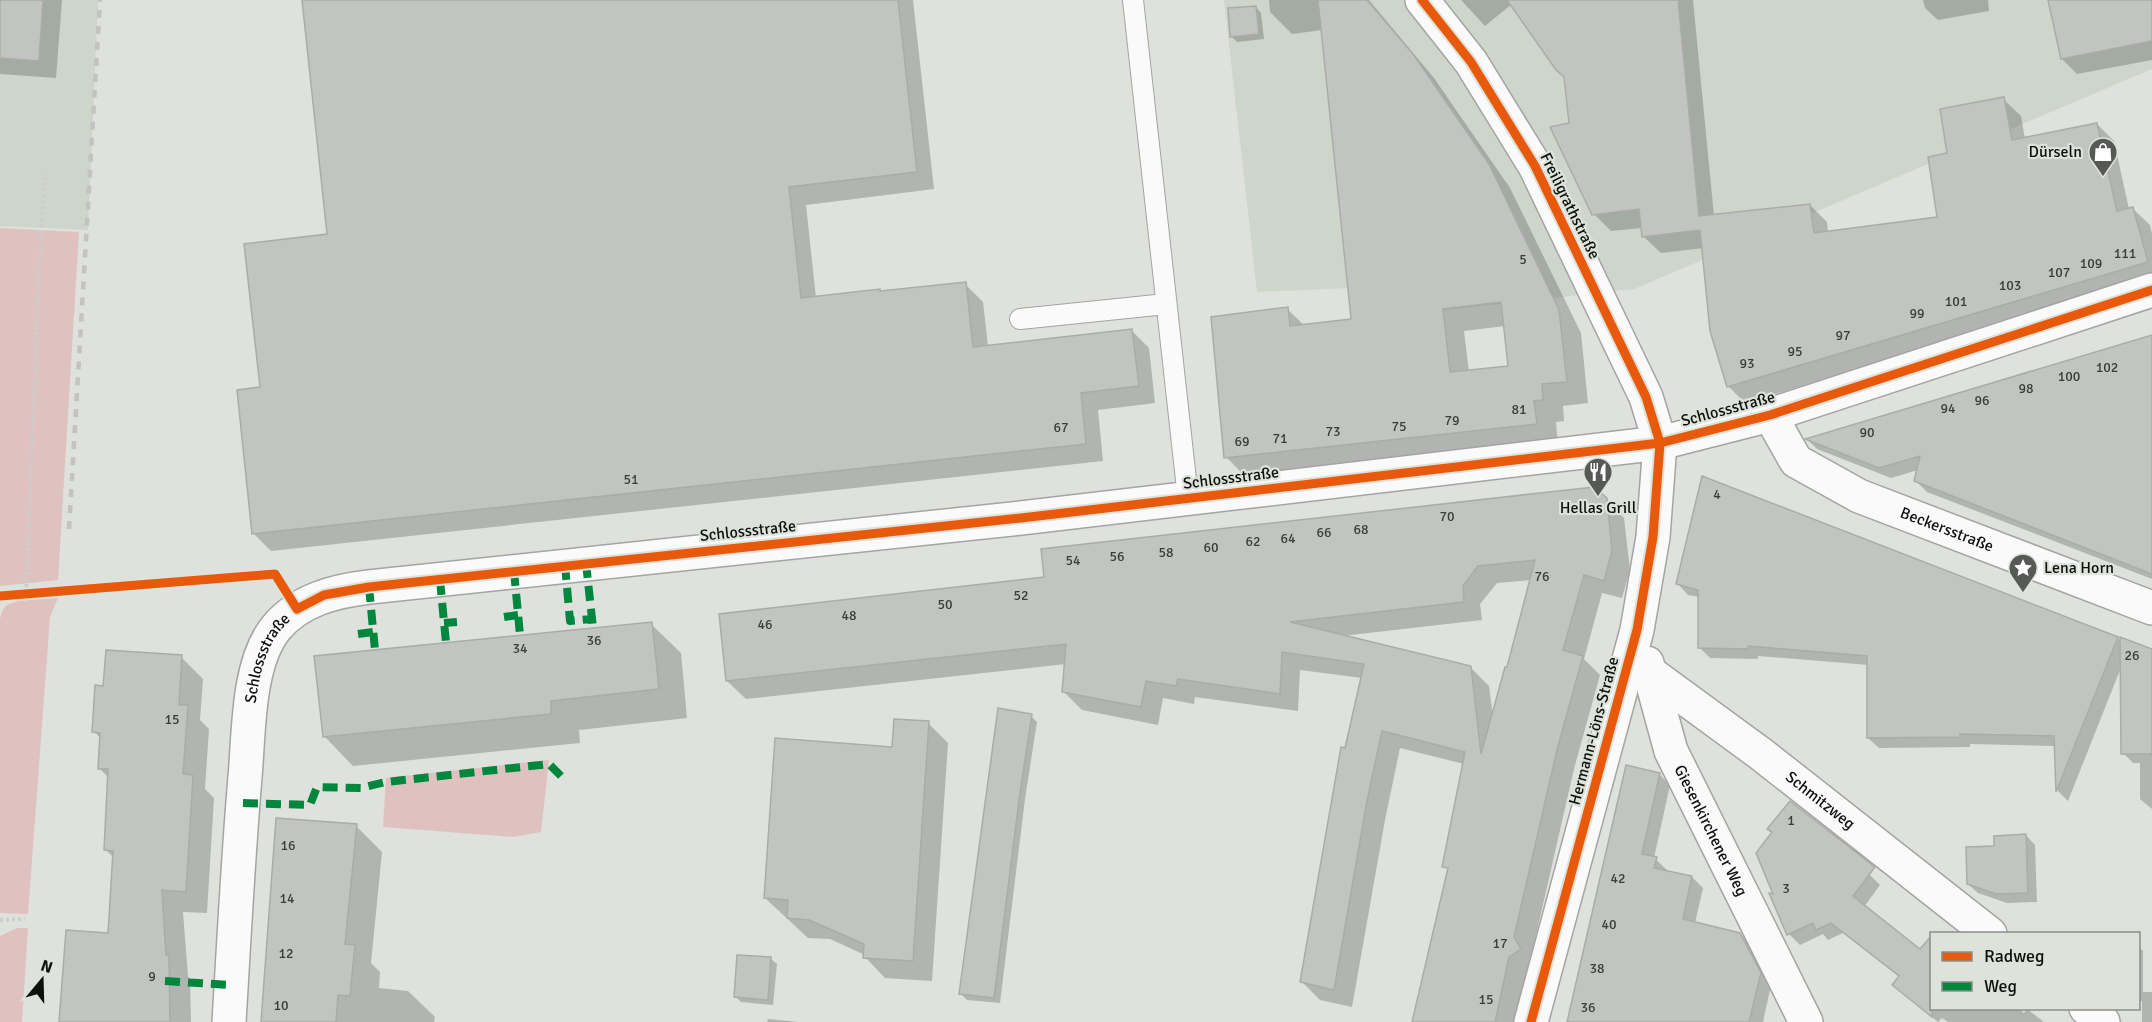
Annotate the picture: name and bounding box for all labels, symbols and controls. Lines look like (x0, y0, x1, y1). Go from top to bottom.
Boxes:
shop icon: Dürseln (2087, 136, 2119, 178)
place label: Dürseln (2029, 142, 2082, 162)
street label: Freiligrathstraße (1536, 150, 1604, 262)
house number: 111 (2114, 245, 2136, 262)
house number: 5 (1519, 251, 1527, 268)
house number: 109 (2080, 255, 2102, 272)
house number: 107 (2048, 264, 2070, 281)
house number: 103 (1999, 277, 2021, 294)
house number: 101 (1945, 293, 1967, 310)
house number: 99 (1909, 305, 1925, 322)
house number: 97 (1835, 327, 1851, 344)
house number: 95 (1787, 343, 1803, 360)
house number: 93 (1739, 355, 1755, 372)
house number: 102 (2096, 359, 2118, 376)
house number: 100 (2058, 368, 2080, 385)
house number: 98 (2018, 380, 2034, 397)
street label: Schlossstraße (1679, 387, 1777, 431)
house number: 96 (1974, 392, 1990, 409)
house number: 94 (1940, 400, 1956, 417)
house number: 81 (1511, 401, 1527, 418)
house number: 79 (1444, 412, 1460, 429)
house number: 75 (1391, 418, 1407, 435)
house number: 67 (1053, 419, 1069, 436)
house number: 73 (1325, 423, 1341, 440)
house number: 90 (1859, 424, 1875, 441)
house number: 71 (1272, 430, 1288, 447)
house number: 69 (1234, 433, 1250, 450)
restaurant icon: Hellas Grill (1582, 456, 1614, 498)
street label: Schlossstraße (1182, 462, 1280, 494)
house number: 51 (623, 471, 639, 488)
house number: 4 (1713, 486, 1721, 503)
place label: Hellas Grill (1560, 498, 1637, 518)
street label: Beckersstraße (1897, 503, 1996, 557)
house number: 70 (1439, 508, 1455, 525)
street label: Schlossstraße (699, 516, 797, 546)
house number: 68 (1353, 521, 1369, 538)
house number: 66 (1316, 524, 1332, 541)
house number: 64 (1280, 530, 1296, 547)
house number: 62 (1245, 533, 1261, 550)
house number: 60 (1203, 539, 1219, 556)
house number: 58 (1158, 544, 1174, 561)
house number: 56 (1109, 548, 1125, 565)
house number: 54 (1065, 552, 1081, 569)
place icon: Lena Horn (2007, 552, 2039, 594)
place label: Lena Horn (2044, 558, 2114, 578)
house number: 76 (1534, 568, 1550, 585)
house number: 52 (1013, 587, 1029, 604)
house number: 50 (937, 596, 953, 613)
house number: 48 (841, 607, 857, 624)
street label: Schlossstraße (241, 609, 294, 704)
house number: 46 (757, 616, 773, 633)
house number: 36 (586, 632, 602, 649)
house number: 34 (512, 640, 528, 657)
house number: 26 (2124, 647, 2140, 664)
street label: Hermann-Löns-Straße (1565, 655, 1623, 807)
house number: 15 (164, 711, 180, 728)
street label: Giesenkirchener Weg (1669, 761, 1752, 899)
street label: Schmitzweg (1781, 767, 1859, 834)
house number: 1 (1787, 812, 1795, 829)
house number: 16 (280, 837, 296, 854)
house number: 42 (1610, 870, 1626, 887)
house number: 3 (1782, 880, 1790, 897)
house number: 14 (279, 890, 295, 907)
house number: 40 (1601, 916, 1617, 933)
legend (1930, 932, 2140, 1010)
house number: 17 (1492, 935, 1508, 952)
house number: 12 (278, 945, 294, 962)
text: Radweg (1984, 945, 2045, 967)
north arrow (12, 950, 72, 1010)
text: N (38, 955, 55, 978)
house number: 38 (1589, 960, 1605, 977)
house number: 9 (148, 968, 156, 985)
text: Weg (1984, 975, 2017, 997)
house number: 15 (1478, 991, 1494, 1008)
house number: 10 (273, 997, 289, 1014)
house number: 36 (1580, 999, 1596, 1016)

